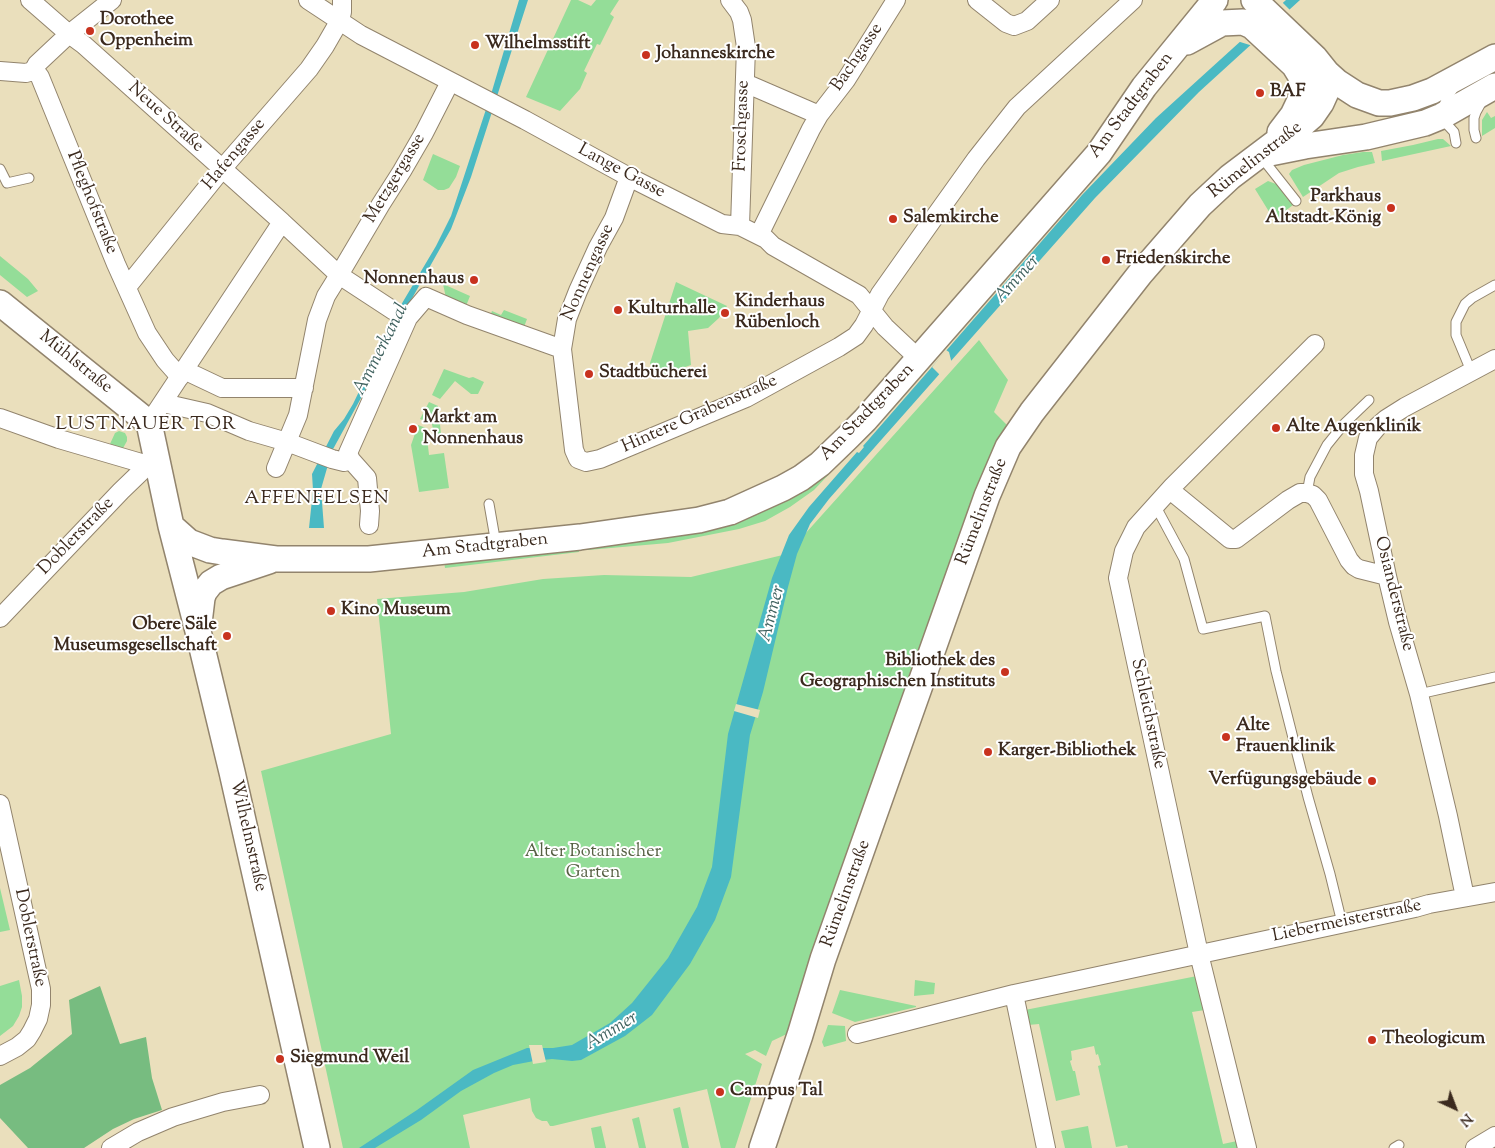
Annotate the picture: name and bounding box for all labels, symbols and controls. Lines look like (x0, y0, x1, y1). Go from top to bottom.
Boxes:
place label: Dorothee Oppenheim (100, 10, 193, 52)
street label: Bachgasse (827, 20, 889, 96)
marker: Dorothee Oppenheim (84, 25, 96, 37)
place label: Wilhelmsstift (485, 34, 590, 56)
marker: Wilhelmsstift (469, 39, 481, 51)
place label: Johanneskirche (656, 44, 775, 66)
marker: Johanneskirche (640, 49, 652, 61)
street label: Am Stadtgraben (1085, 49, 1179, 163)
street label: Neue Straße (123, 78, 207, 158)
street label: Froschgasse (731, 80, 755, 172)
place label: BAF (1270, 82, 1305, 104)
marker: BAF (1254, 87, 1266, 99)
street label: Hafengasse (199, 115, 271, 195)
street label: Rümelinstraße (1205, 118, 1307, 204)
street label: Metzgergasse (361, 130, 431, 228)
street label: Lange Gasse (574, 140, 668, 204)
street label: Pfleghofstraße (60, 148, 122, 258)
place label: Parkhaus Altstadt-König (1265, 187, 1381, 230)
marker: Parkhaus Altstadt-König (1385, 202, 1397, 214)
place label: Salemkirche (903, 208, 999, 230)
marker: Salemkirche (887, 213, 899, 225)
street label: Nonnengasse (558, 221, 620, 325)
place label: Friedenskirche (1116, 249, 1230, 271)
water label: Ammer (990, 251, 1046, 309)
marker: Friedenskirche (1100, 254, 1112, 266)
place label: Nonnenhaus (364, 269, 464, 291)
marker: Nonnenhaus (468, 274, 480, 286)
place label: Kinderhaus Rübenloch (735, 292, 825, 334)
place label: Kulturhalle (628, 299, 716, 321)
water label: Ammerkanal (349, 300, 415, 400)
marker: Kulturhalle (612, 304, 624, 316)
marker: Kinderhaus Rübenloch (719, 307, 731, 319)
street label: Mühlstraße (34, 327, 116, 399)
street label: Am Stadtgraben (816, 360, 920, 466)
place label: Stadtbücherei (599, 363, 707, 385)
marker: Stadtbücherei (583, 368, 595, 380)
street label: Hintere Grabenstraße (619, 371, 781, 459)
place label: Markt am Nonnenhaus (423, 408, 523, 450)
district label: LUSTNAUER TOR (54, 415, 238, 437)
place label: Alte Augenklinik (1286, 417, 1421, 439)
marker: Alte Augenklinik (1270, 422, 1282, 434)
marker: Markt am Nonnenhaus (407, 423, 419, 435)
street label: Rümelinstraße (953, 456, 1013, 568)
district label: AFFENFELSEN (243, 489, 391, 511)
street label: Doblerstraße (35, 494, 119, 580)
street label: Am Stadtgraben (421, 530, 549, 564)
street label: Osianderstraße (1368, 534, 1418, 654)
water label: Ammer (755, 583, 791, 645)
place label: Kino Museum (341, 600, 451, 622)
marker: Kino Museum (325, 605, 337, 617)
place label: Obere Säle Museumsgesellschaft (54, 615, 217, 658)
marker: Obere Säle Museumsgesellschaft (221, 630, 233, 642)
place label: Bibliothek des Geographischen Instituts (800, 651, 995, 694)
street label: Schleichstraße (1125, 657, 1169, 771)
marker: Bibliothek des Geographischen Instituts (999, 666, 1011, 678)
place label: Alte Frauenklinik (1236, 716, 1335, 759)
marker: Alte Frauenklinik (1220, 731, 1232, 743)
place label: Karger-Bibliothek (998, 741, 1136, 763)
marker: Karger-Bibliothek (982, 746, 994, 758)
place label: Verfügungsgebäude (1209, 770, 1362, 792)
marker: Verfügungsgebäude (1366, 775, 1378, 787)
street label: Wilhelmstraße (224, 778, 270, 894)
street label: Rümelinstraße (818, 837, 876, 951)
park label: Alter Botanischer Garten (525, 842, 661, 884)
street label: Doblerstraße (8, 887, 50, 989)
street label: Liebermeisterstraße (1271, 896, 1423, 948)
water label: Ammer (582, 1007, 642, 1057)
place label: Theologicum (1382, 1029, 1485, 1051)
marker: Theologicum (1366, 1034, 1378, 1046)
place label: Siegmund Weil (290, 1048, 409, 1070)
marker: Siegmund Weil (274, 1053, 286, 1065)
place label: Campus Tal (730, 1081, 823, 1103)
north arrow (1430, 1083, 1480, 1133)
marker: Campus Tal (714, 1086, 726, 1098)
text: N (1454, 1108, 1476, 1130)

